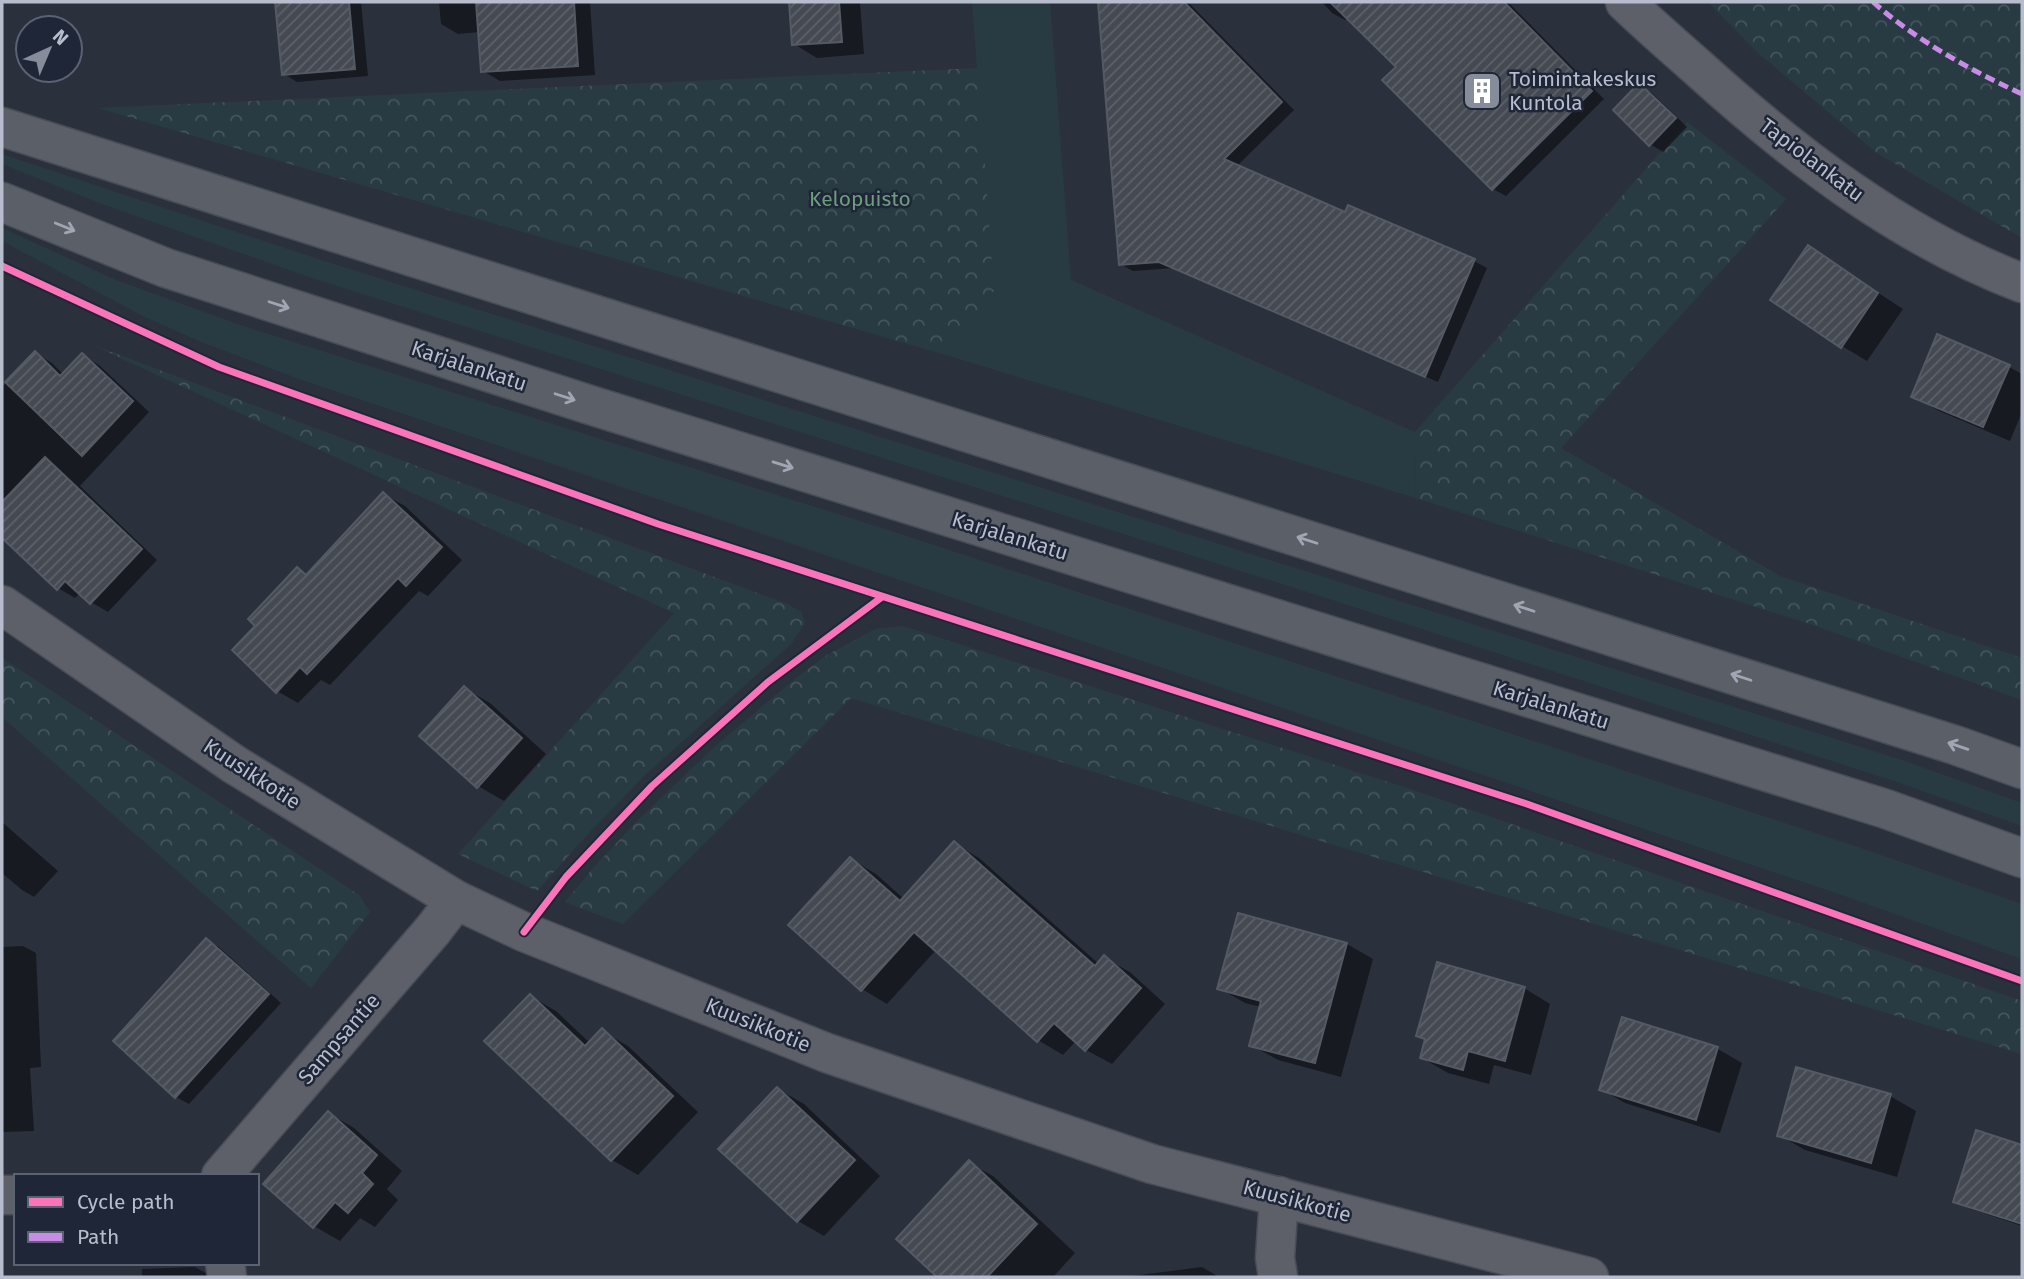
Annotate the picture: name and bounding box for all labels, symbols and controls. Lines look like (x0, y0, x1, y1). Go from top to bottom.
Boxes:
north arrow (14, 14, 84, 84)
text: N (48, 24, 73, 50)
place label: Toimintakeskus Kuntola (1509, 66, 1657, 116)
building icon: Toimintakeskus Kuntola (1461, 70, 1503, 112)
street label: Tapiolankatu (1755, 113, 1869, 207)
park label: Kelopuisto (809, 186, 911, 212)
one-way arrow (54, 222, 75, 235)
one-way arrow (268, 299, 290, 312)
street label: Karjalankatu (408, 335, 530, 397)
one-way arrow (554, 391, 576, 404)
one-way arrow (771, 459, 793, 472)
street label: Karjalankatu (949, 506, 1071, 566)
one-way arrow (1297, 533, 1319, 545)
one-way arrow (1513, 601, 1535, 614)
one-way arrow (1730, 670, 1752, 683)
street label: Karjalankatu (1490, 675, 1612, 735)
street label: Kuusikkotie (198, 733, 306, 815)
one-way arrow (1947, 739, 1969, 752)
street label: Sampsantie (293, 988, 385, 1090)
street label: Kuusikkotie (702, 992, 814, 1058)
legend (14, 1174, 259, 1265)
street label: Kuusikkotie (1240, 1174, 1354, 1228)
text: Cycle path (77, 1189, 175, 1215)
text: Path (77, 1224, 119, 1250)

